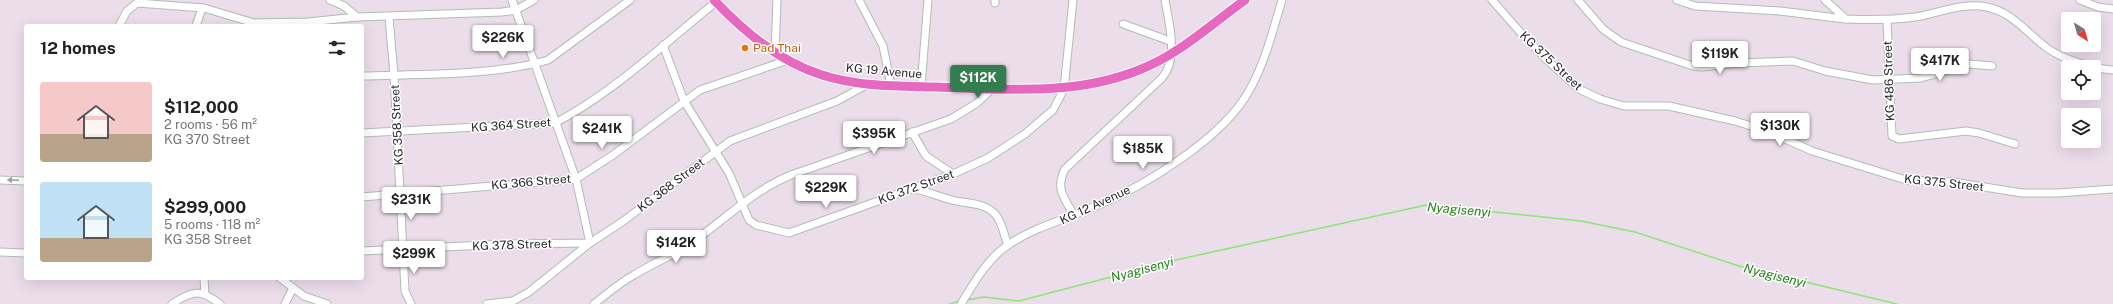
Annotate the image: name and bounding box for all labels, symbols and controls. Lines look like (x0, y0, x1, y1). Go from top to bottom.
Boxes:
north arrow (2061, 12, 2101, 52)
map controls (2061, 12, 2101, 148)
pin: $226K (475, 25, 531, 59)
street label: KG 375 Street (1517, 29, 1585, 94)
text: $226K (481, 30, 525, 45)
icon: filters (326, 37, 348, 59)
text: 12 homes (40, 38, 116, 58)
street label: KG 486 Street (1881, 40, 1897, 122)
place label: Pad Thai (753, 41, 801, 55)
pin: $119K (1692, 41, 1748, 75)
marker: Pad Thai (740, 43, 750, 53)
text: $119K (1701, 46, 1739, 61)
pin: $417K (1912, 48, 1968, 82)
text: $417K (1920, 53, 1960, 68)
button: locate (2061, 60, 2101, 100)
street label: KG 19 Avenue (845, 61, 923, 81)
pin: $112K (950, 65, 1006, 99)
text: $112K (959, 70, 997, 85)
street label: KG 358 Street (388, 84, 406, 166)
text: $112,000 (164, 97, 238, 117)
icon: home (72, 98, 120, 146)
button: layers (2061, 108, 2101, 148)
pin: $130K (1752, 113, 1808, 147)
street label: KG 364 Street (470, 115, 552, 135)
pin: $241K (574, 116, 630, 150)
text: 2 rooms · 56 m² (164, 117, 257, 132)
text: $130K (1760, 118, 1800, 133)
text: $241K (582, 121, 622, 136)
pin: $395K (846, 121, 902, 155)
text: $395K (852, 126, 896, 141)
text: KG 370 Street (164, 132, 250, 147)
pin: $185K (1115, 136, 1171, 170)
text: $185K (1122, 141, 1164, 156)
street label: KG 368 Street (635, 155, 708, 215)
street label: KG 372 Street (876, 167, 956, 207)
street label: KG 366 Street (490, 172, 572, 192)
street label: KG 375 Street (1903, 172, 1985, 194)
pin: $229K (798, 175, 854, 209)
one-way arrow (7, 177, 19, 184)
text: $229K (804, 180, 848, 195)
street label: KG 12 Avenue (1058, 183, 1133, 227)
pin: $231K (383, 187, 439, 221)
text: $231K (391, 192, 431, 207)
text: $299,000 (164, 197, 246, 217)
icon: home (72, 198, 120, 246)
water label: Nyagisenyi (1426, 199, 1492, 220)
text: 5 rooms · 118 m² (164, 217, 260, 232)
pin: $142K (648, 230, 704, 264)
text: KG 358 Street (164, 232, 252, 247)
text: $142K (656, 235, 696, 250)
street label: KG 378 Street (472, 237, 553, 253)
pin: $299K (386, 241, 442, 275)
text: $299K (392, 246, 436, 261)
water label: Nyagisenyi (1109, 254, 1176, 285)
water label: Nyagisenyi (1742, 260, 1809, 291)

